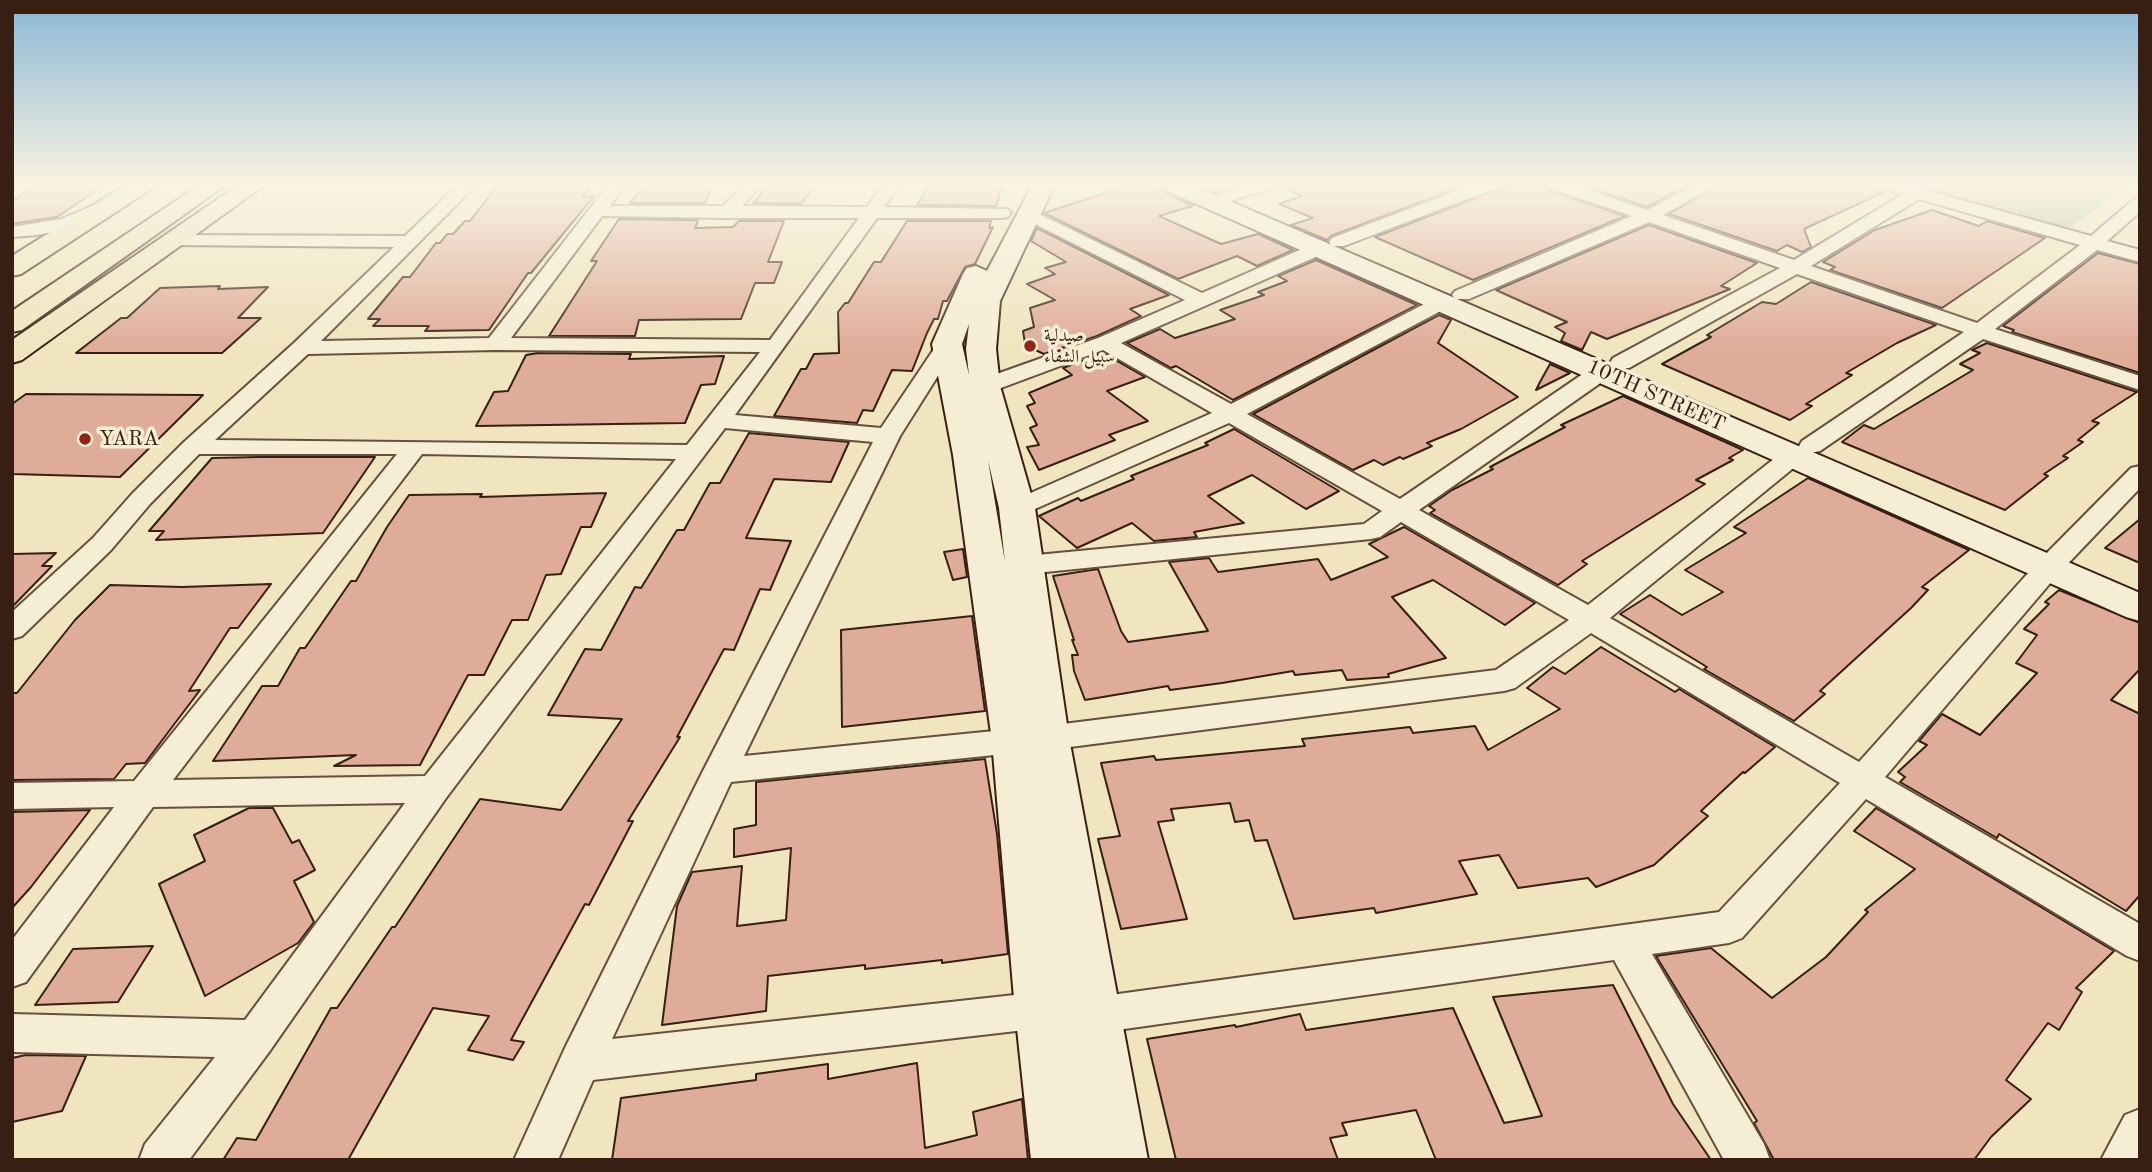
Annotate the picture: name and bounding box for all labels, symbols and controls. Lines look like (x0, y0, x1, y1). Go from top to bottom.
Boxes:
place label: صيدلية سبيل الشفاء (1044, 325, 1115, 368)
marker: صيدلية سبيل الشفاء (1022, 338, 1038, 354)
street label: 10TH STREET (1583, 354, 1729, 438)
place label: YARA (99, 426, 159, 452)
marker: YARA (77, 431, 93, 447)

